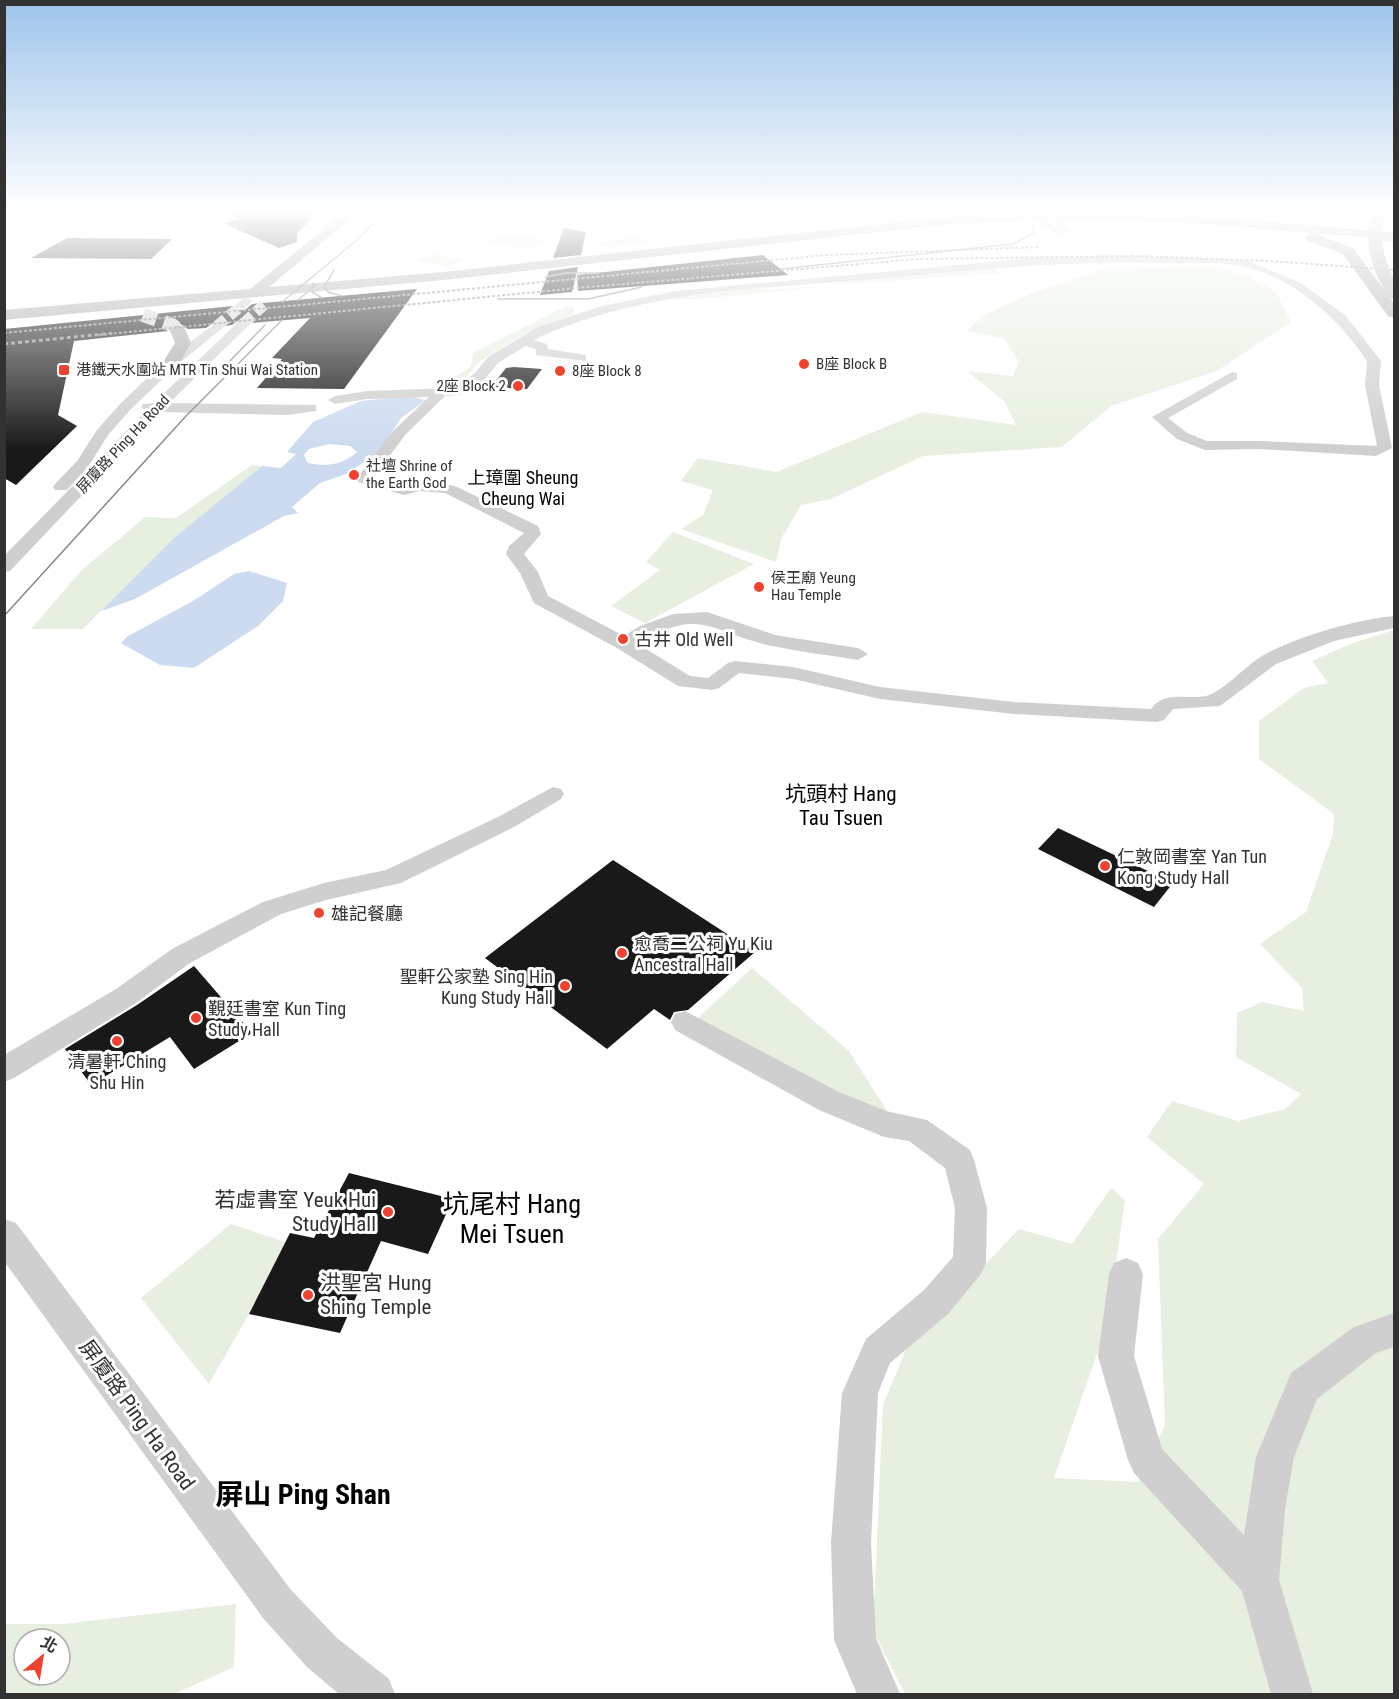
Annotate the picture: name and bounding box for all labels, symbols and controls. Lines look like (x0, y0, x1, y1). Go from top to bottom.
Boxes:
place label: B座 Block B (816, 355, 887, 373)
marker: B座 Block B (797, 357, 811, 371)
place label: 港鐵天水圍站 MTR Tin Shui Wai Station (76, 361, 318, 379)
place label: 8座 Block 8 (572, 362, 642, 380)
marker: 港鐵天水圍站 MTR Tin Shui Wai Station (57, 363, 71, 377)
marker: 8座 Block 8 (553, 364, 567, 378)
place label: 2座 Block 2 (436, 377, 506, 395)
marker: 2座 Block 2 (511, 379, 525, 393)
street label: 屏廈路 Ping Ha Road (73, 391, 173, 497)
place label: 社壇 Shrine of the Earth God (366, 457, 453, 492)
district label: 上璋圍 Sheung Cheung Wai (468, 467, 578, 509)
marker: 社壇 Shrine of the Earth God (347, 468, 361, 482)
place label: 侯王廟 Yeung Hau Temple (771, 569, 856, 604)
marker: 侯王廟 Yeung Hau Temple (752, 580, 766, 594)
place label: 古井 Old Well (635, 629, 733, 650)
marker: 古井 Old Well (616, 632, 630, 646)
district label: 坑頭村 Hang Tau Tsuen (785, 782, 897, 830)
place label: 仁敦岡書室 Yan Tun Kong Study Hall (1117, 846, 1267, 888)
marker: 仁敦岡書室 Yan Tun Kong Study Hall (1098, 859, 1112, 873)
place label: 雄記餐廳 (331, 903, 403, 924)
marker: 雄記餐廳 (312, 906, 326, 920)
place label: 愈喬二公祠 Yu Kiu Ancestral Hall (634, 933, 773, 975)
marker: 愈喬二公祠 Yu Kiu Ancestral Hall (615, 946, 629, 960)
place label: 聖軒公家塾 Sing Hin Kung Study Hall (400, 966, 553, 1008)
marker: 聖軒公家塾 Sing Hin Kung Study Hall (558, 979, 572, 993)
place label: 覲廷書室 Kun Ting Study Hall (208, 998, 346, 1040)
marker: 覲廷書室 Kun Ting Study Hall (189, 1011, 203, 1025)
marker: 清暑軒 Ching Shu Hin (110, 1034, 124, 1048)
place label: 清暑軒 Ching Shu Hin (68, 1051, 166, 1093)
place label: 若虛書室 Yeuk Hui Study Hall (215, 1188, 376, 1236)
district label: 坑尾村 Hang Mei Tsuen (443, 1189, 581, 1249)
marker: 若虛書室 Yeuk Hui Study Hall (381, 1205, 395, 1219)
place label: 洪聖宮 Hung Shing Temple (320, 1271, 432, 1319)
marker: 洪聖宮 Hung Shing Temple (301, 1288, 315, 1302)
street label: 屏廈路 Ping Ha Road (74, 1335, 200, 1495)
district label: 屏山 Ping Shan (215, 1478, 391, 1511)
north arrow (12, 1627, 72, 1687)
text: 北 (38, 1632, 61, 1657)

